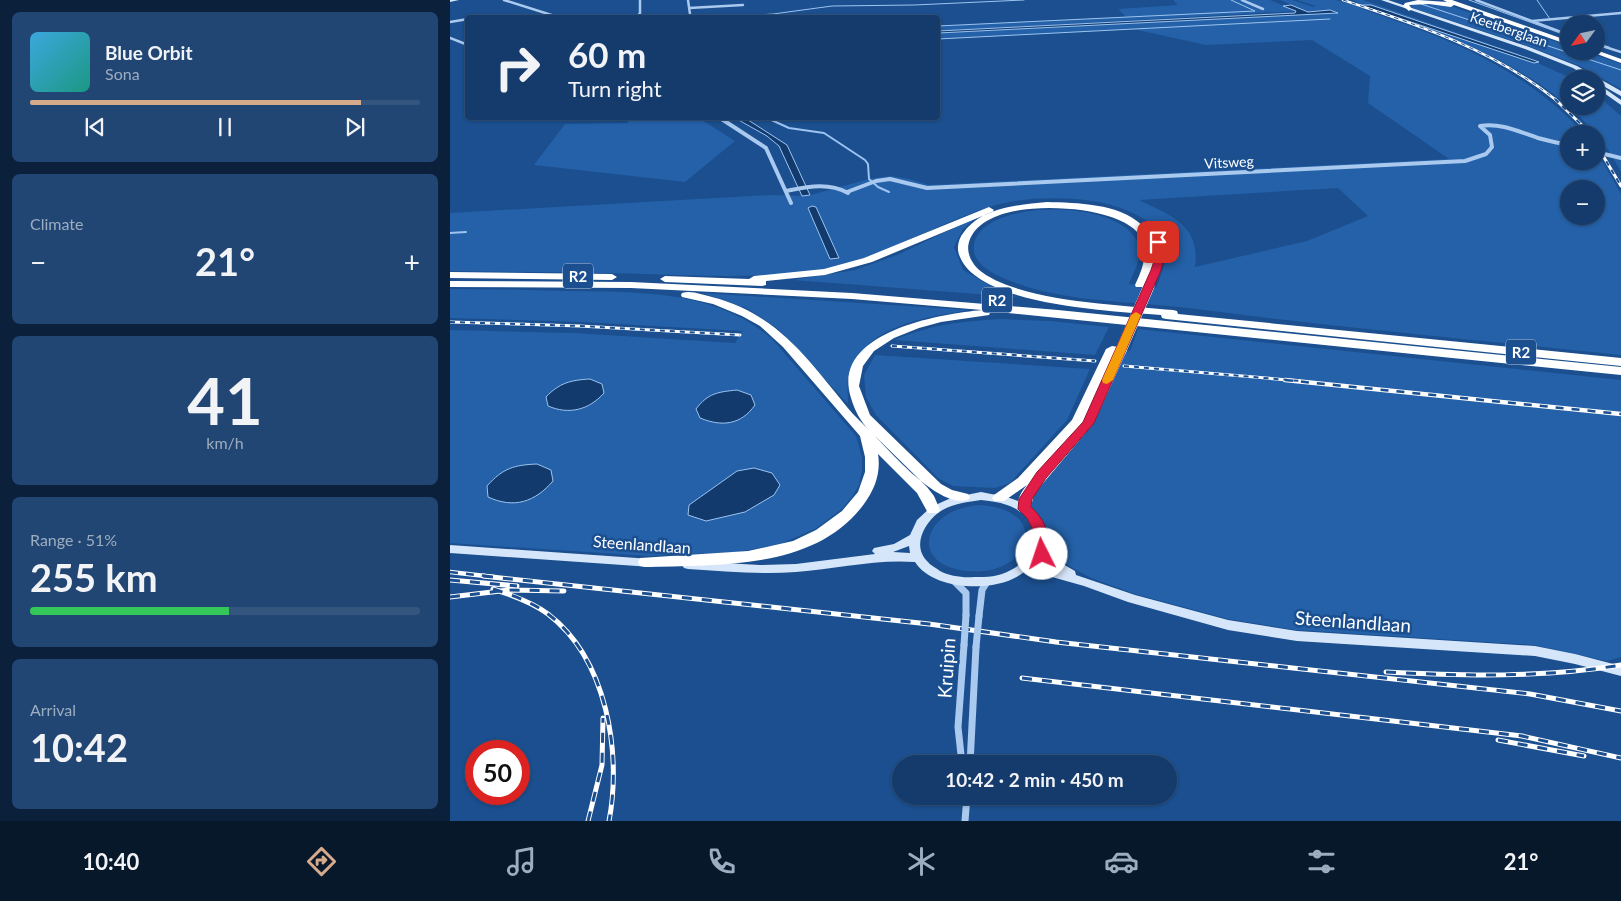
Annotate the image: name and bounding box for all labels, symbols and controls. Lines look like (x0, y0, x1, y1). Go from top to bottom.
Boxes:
street label: Keetberglaan (1468, 8, 1550, 50)
north arrow (1560, 15, 1605, 60)
map controls (1560, 15, 1605, 225)
text: 60 m (568, 33, 646, 75)
icon: right (485, 35, 550, 100)
text: Blue Orbit (105, 41, 193, 64)
text: Sona (105, 64, 140, 83)
button: layers (1560, 70, 1605, 115)
text: Turn right (568, 75, 662, 102)
icon: previous (81, 113, 109, 141)
icon: pause (211, 113, 239, 141)
icon: next (341, 113, 369, 141)
button: + (1560, 125, 1605, 170)
street label: Vitsweg (1204, 152, 1254, 172)
button: − (1560, 180, 1605, 225)
text: Climate (30, 214, 83, 233)
pin (1137, 221, 1179, 263)
icon: arrive (1144, 228, 1172, 256)
text: 21° (195, 238, 255, 284)
text: − (30, 245, 46, 279)
text: + (404, 245, 420, 279)
road number: R2 (563, 264, 593, 288)
road number: R2 (982, 288, 1012, 312)
road number: R2 (1506, 340, 1536, 364)
text: 41 (187, 361, 263, 439)
text: km/h (206, 433, 244, 452)
position arrow (1015, 527, 1067, 579)
text: Range · 51% (30, 530, 117, 549)
street label: Steenlandlaan (592, 531, 692, 557)
text: 255 km (30, 554, 158, 600)
street label: Steenlandlaan (1294, 605, 1412, 637)
street label: Kruipin (932, 637, 960, 699)
text: Arrival (30, 700, 76, 719)
text: 10:42 (30, 724, 128, 770)
speed limit sign: 50 (465, 740, 530, 805)
text: 10:42 · 2 min · 450 m (945, 768, 1124, 791)
icon: directions (304, 844, 339, 879)
icon: music (504, 844, 539, 879)
icon: phone (704, 844, 739, 879)
icon: climate (904, 844, 939, 879)
icon: car (1104, 844, 1139, 879)
icon: filters (1304, 844, 1339, 879)
text: 10:40 (82, 848, 139, 875)
text: 21° (1504, 848, 1538, 875)

